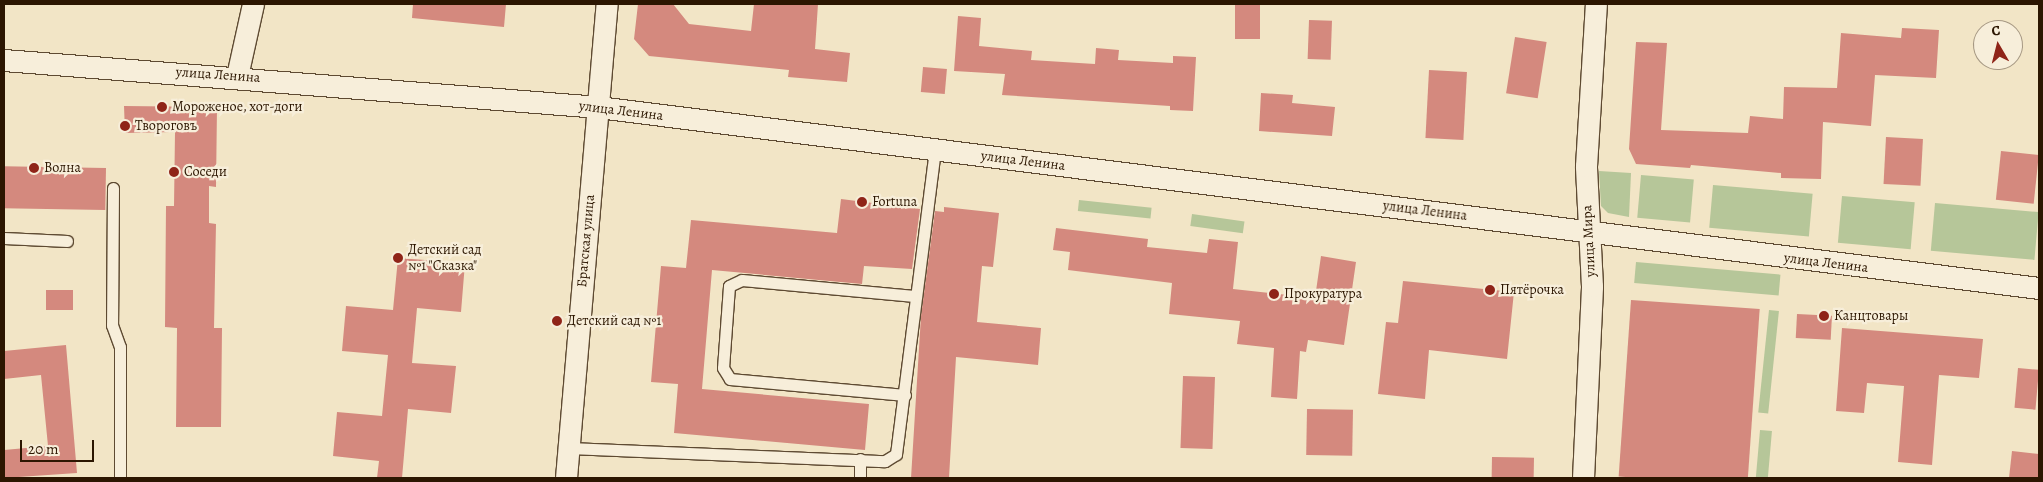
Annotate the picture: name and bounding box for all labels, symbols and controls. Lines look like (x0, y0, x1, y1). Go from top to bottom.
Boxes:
north arrow (1973, 20, 2023, 70)
text: С (1990, 21, 2002, 41)
street label: улица Ленина (175, 64, 261, 86)
street label: улица Ленина (578, 98, 664, 124)
place label: Мороженое, хот-доги (172, 99, 303, 115)
marker: Мороженое, хот-доги (156, 101, 168, 113)
place label: Твороговъ (135, 118, 197, 134)
marker: Твороговъ (119, 120, 131, 132)
street label: улица Ленина (980, 148, 1066, 174)
place label: Волна (44, 160, 81, 176)
marker: Волна (28, 162, 40, 174)
place label: Соседи (184, 164, 227, 180)
marker: Соседи (168, 166, 180, 178)
street label: Братская улица (574, 194, 598, 288)
place label: Fortuna (872, 194, 917, 210)
marker: Fortuna (856, 196, 868, 208)
street label: улица Ленина (1382, 198, 1468, 224)
street label: улица Мира (1579, 204, 1599, 278)
place label: Детский сад №1 "Сказка" (408, 242, 481, 274)
street label: улица Ленина (1783, 250, 1869, 276)
marker: Детский сад №1 "Сказка" (392, 252, 404, 264)
place label: Пятёрочка (1500, 282, 1564, 298)
marker: Пятёрочка (1484, 284, 1496, 296)
place label: Прокуратура (1284, 286, 1362, 302)
marker: Прокуратура (1268, 288, 1280, 300)
place label: Канцтовары (1834, 308, 1908, 324)
marker: Канцтовары (1818, 310, 1830, 322)
place label: Детский сад №1 (567, 313, 661, 329)
marker: Детский сад №1 (551, 315, 563, 327)
scale bar (22, 430, 96, 462)
text: 20 m (28, 439, 59, 459)

